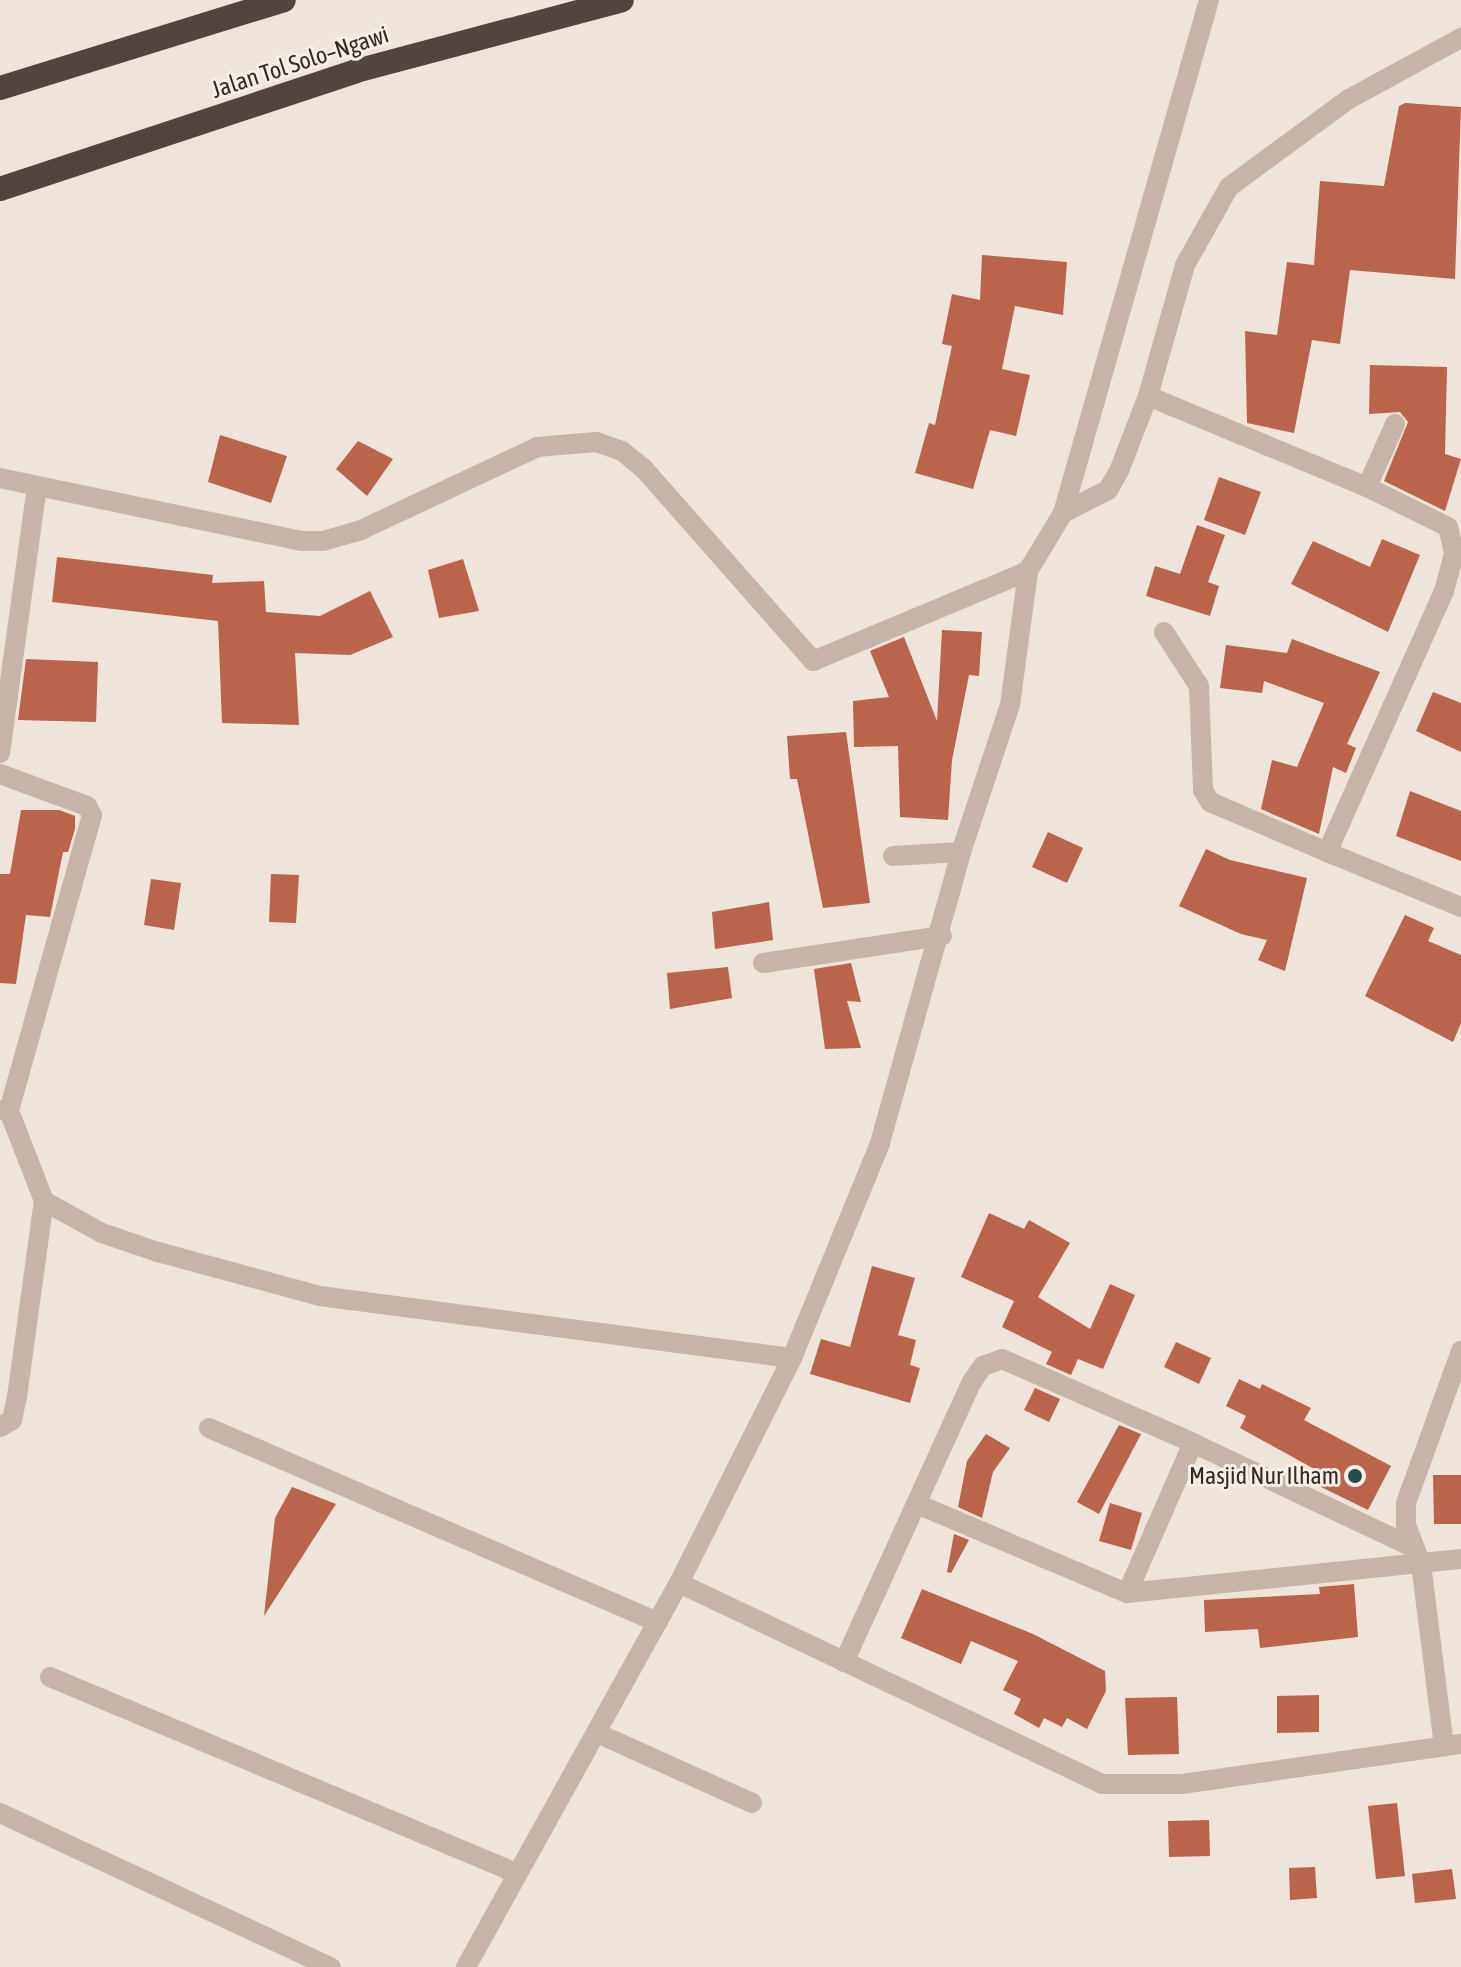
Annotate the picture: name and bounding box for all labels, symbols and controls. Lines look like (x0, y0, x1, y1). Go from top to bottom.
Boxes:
street label: Jalan Tol Solo–Ngawi (208, 20, 392, 104)
place label: Masjid Nur Ilham (1189, 1462, 1339, 1490)
marker: Masjid Nur Ilham (1346, 1467, 1364, 1485)

